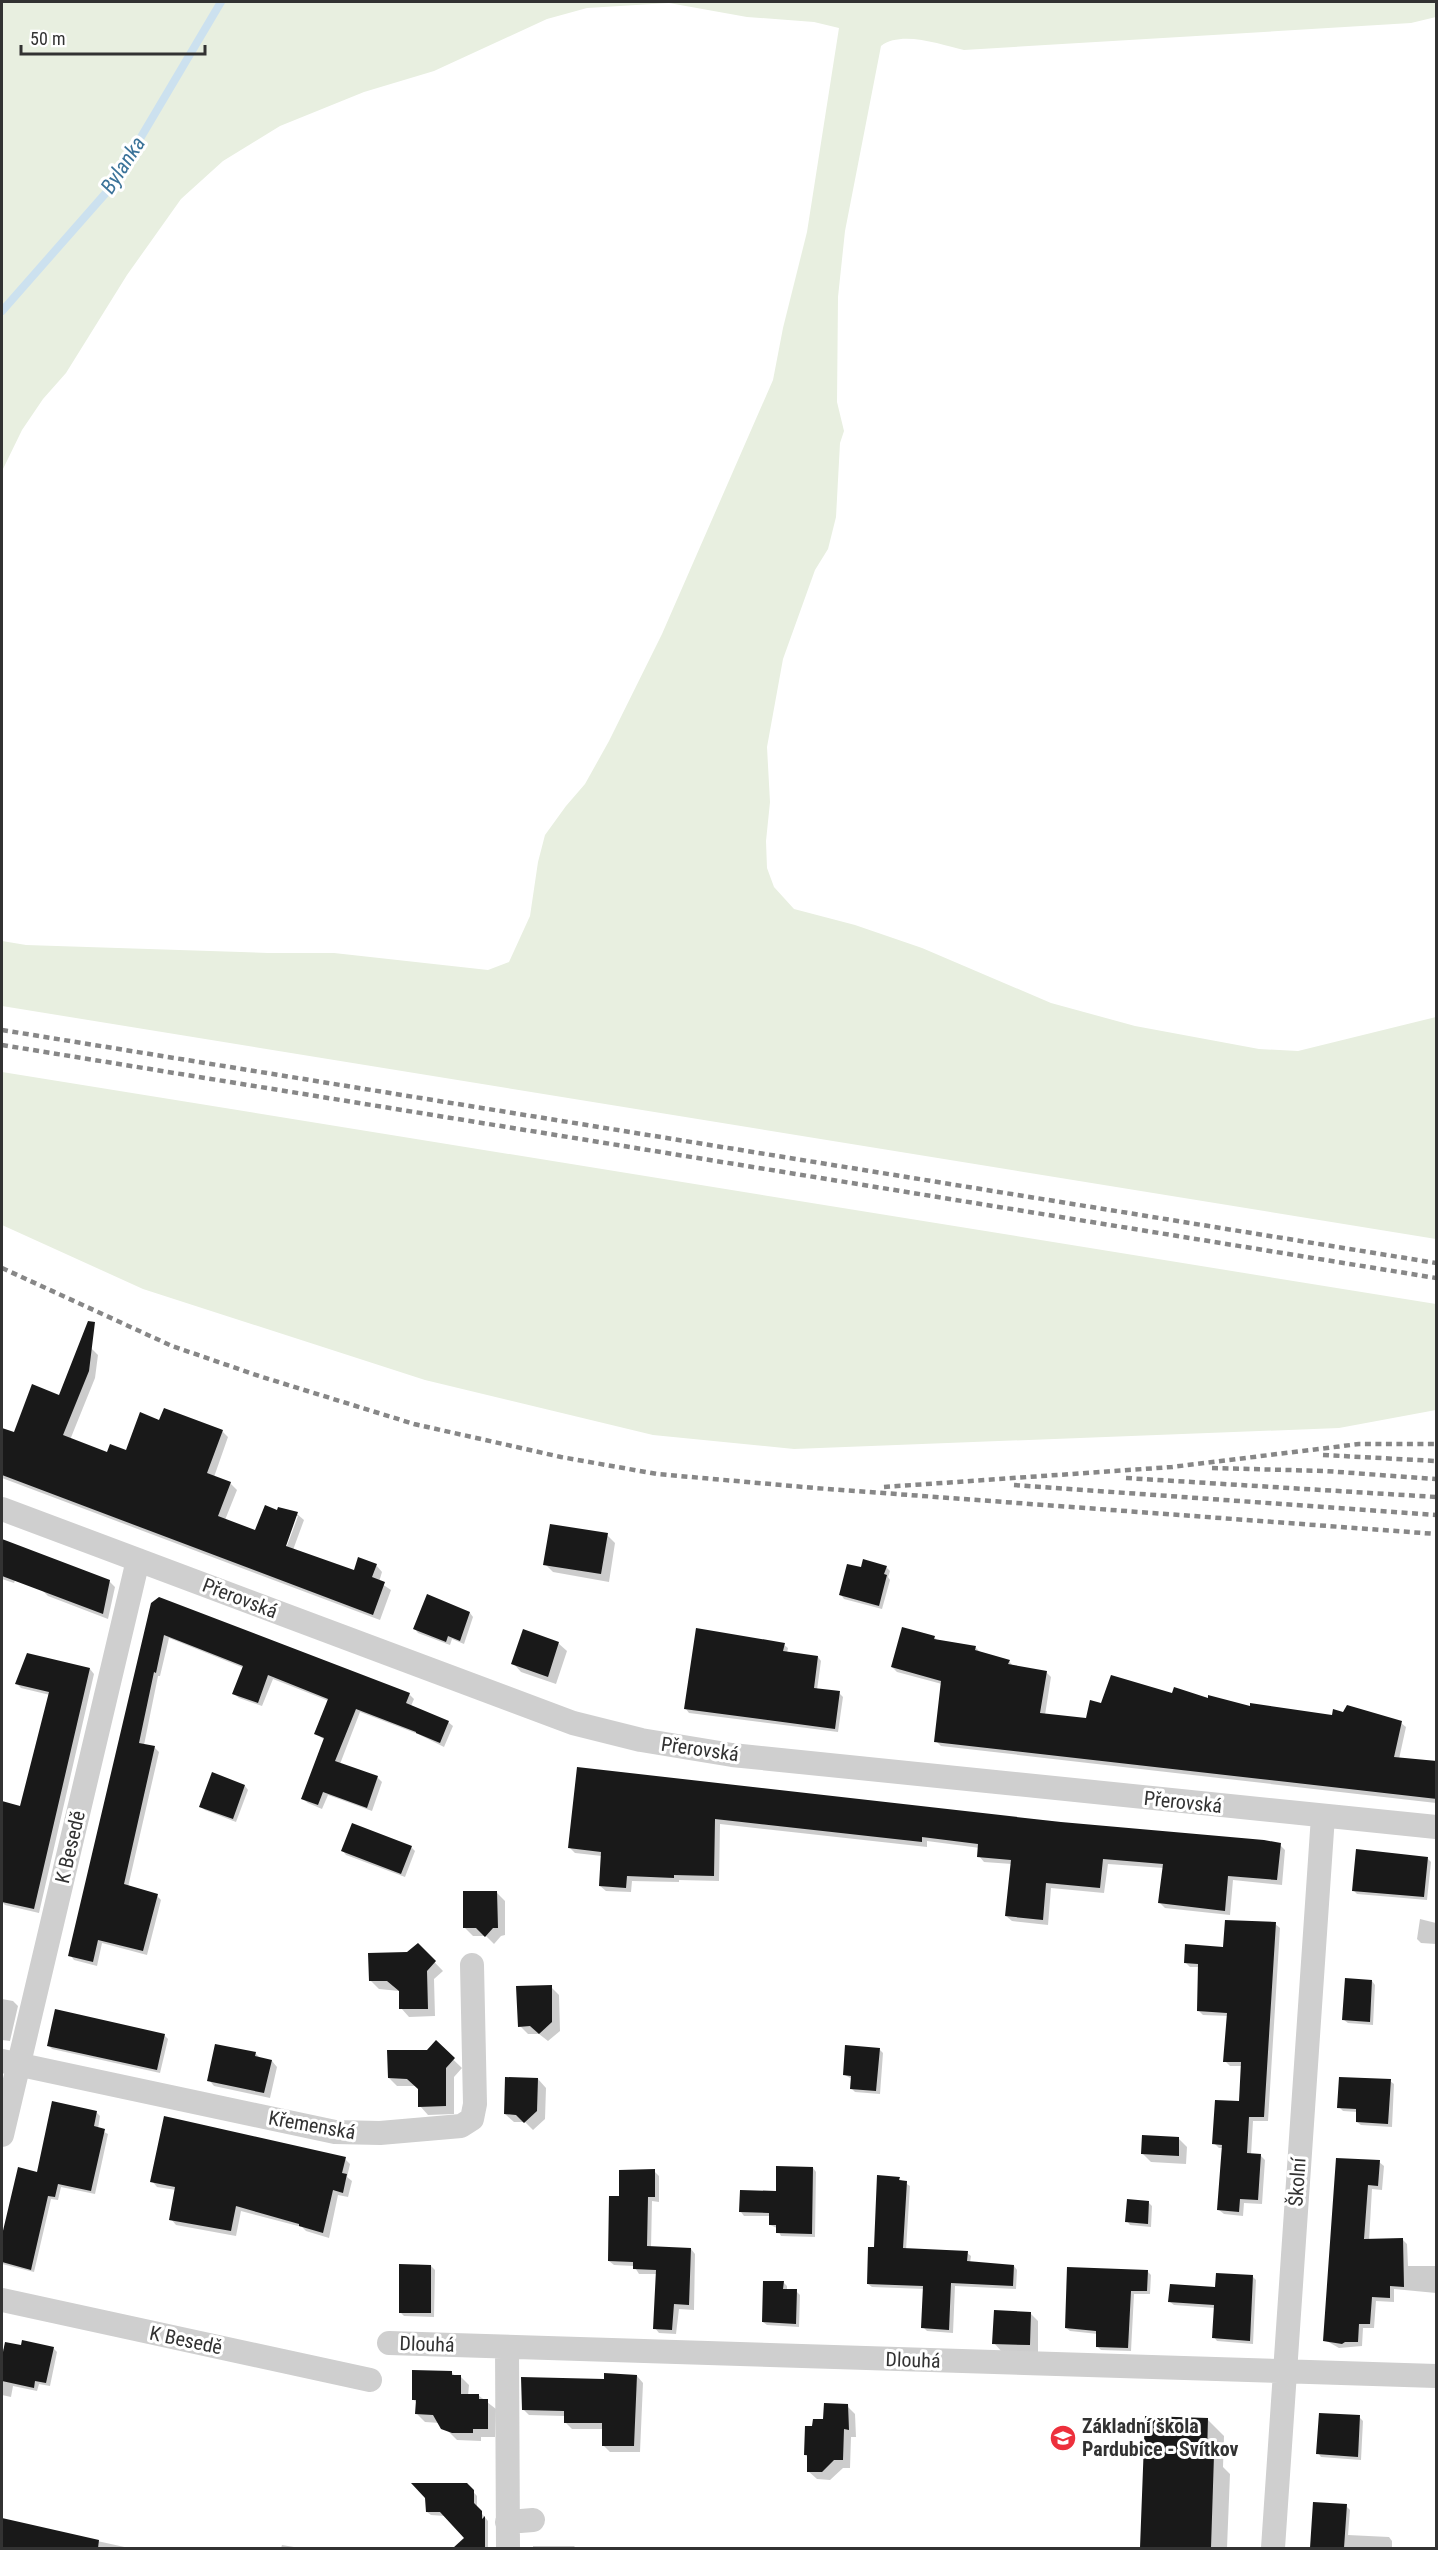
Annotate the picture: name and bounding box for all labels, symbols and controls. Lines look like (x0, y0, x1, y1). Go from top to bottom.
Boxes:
scale bar (21, 18, 206, 56)
text: 50 m (30, 28, 65, 49)
water label: Bylanka (96, 132, 150, 198)
street label: Přerovská (199, 1573, 281, 1623)
street label: Přerovská (659, 1732, 741, 1766)
street label: Přerovská (1143, 1786, 1223, 1818)
street label: K Besedě (50, 1808, 90, 1886)
street label: Křemenská (267, 2106, 357, 2144)
street label: Školní (1283, 2156, 1311, 2207)
street label: K Besedě (148, 2321, 224, 2359)
street label: Dlouhá (399, 2331, 455, 2357)
street label: Dlouhá (885, 2347, 941, 2373)
place label: Základní škola Pardubice - Svítkov (1082, 2414, 1239, 2461)
school or university icon: Základní škola Pardubice - Svítkov (1048, 2423, 1078, 2453)

